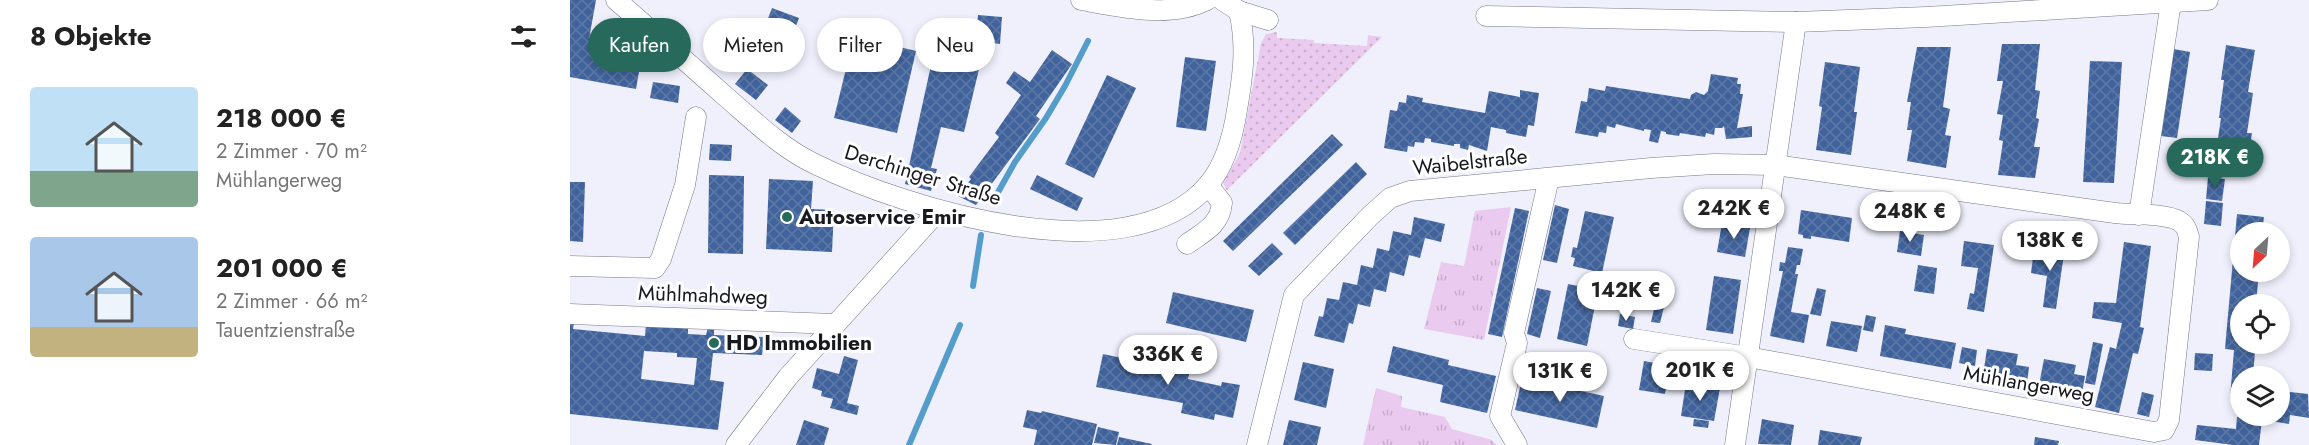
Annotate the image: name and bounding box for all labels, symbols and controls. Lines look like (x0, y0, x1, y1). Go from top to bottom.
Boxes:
text: 8 Objekte (30, 17, 152, 55)
chip: Kaufen (588, 18, 691, 72)
chip: Mieten (703, 18, 805, 72)
chip: Filter (817, 18, 903, 72)
chip: Neu (915, 18, 995, 72)
icon: filters (507, 20, 540, 53)
text: 218 000 € (216, 99, 347, 137)
icon: home (78, 111, 150, 183)
text: 2 Zimmer · 70 m² (216, 137, 367, 166)
street label: Derchinger Straße (841, 137, 1005, 213)
pin: 218K € (2166, 138, 2264, 189)
street label: Waibelstraße (1411, 141, 1529, 183)
text: 218K € (2181, 143, 2249, 172)
text: Mühlangerweg (216, 166, 342, 195)
pin: 242K € (1685, 189, 1783, 240)
pin: 248K € (1861, 192, 1959, 243)
text: 242K € (1697, 194, 1771, 223)
text: 248K € (1874, 197, 1946, 226)
place label: Autoservice Emir (798, 202, 966, 232)
marker: Autoservice Emir (780, 210, 794, 224)
pin: 138K € (2001, 221, 2099, 272)
north arrow (2230, 222, 2290, 282)
map controls (2230, 222, 2290, 426)
text: 138K € (2016, 226, 2084, 255)
text: 201 000 € (216, 249, 348, 287)
icon: home (78, 261, 150, 333)
pin: 142K € (1577, 271, 1675, 322)
text: 142K € (1591, 276, 1661, 305)
street label: Mühlmahdweg (637, 278, 769, 312)
text: 2 Zimmer · 66 m² (216, 287, 367, 316)
button: locate (2230, 294, 2290, 354)
text: Tauentzienstraße (216, 316, 355, 345)
place label: HD Immobilien (726, 328, 872, 358)
pin: 336K € (1119, 335, 1217, 386)
marker: HD Immobilien (707, 336, 721, 350)
text: 336K € (1132, 340, 1204, 369)
pin: 201K € (1651, 351, 1749, 402)
pin: 131K € (1511, 352, 1609, 403)
text: 201K € (1665, 356, 1735, 385)
text: 131K € (1527, 357, 1593, 386)
street label: Mühlangerweg (1961, 358, 2097, 410)
button: layers (2230, 366, 2290, 426)

